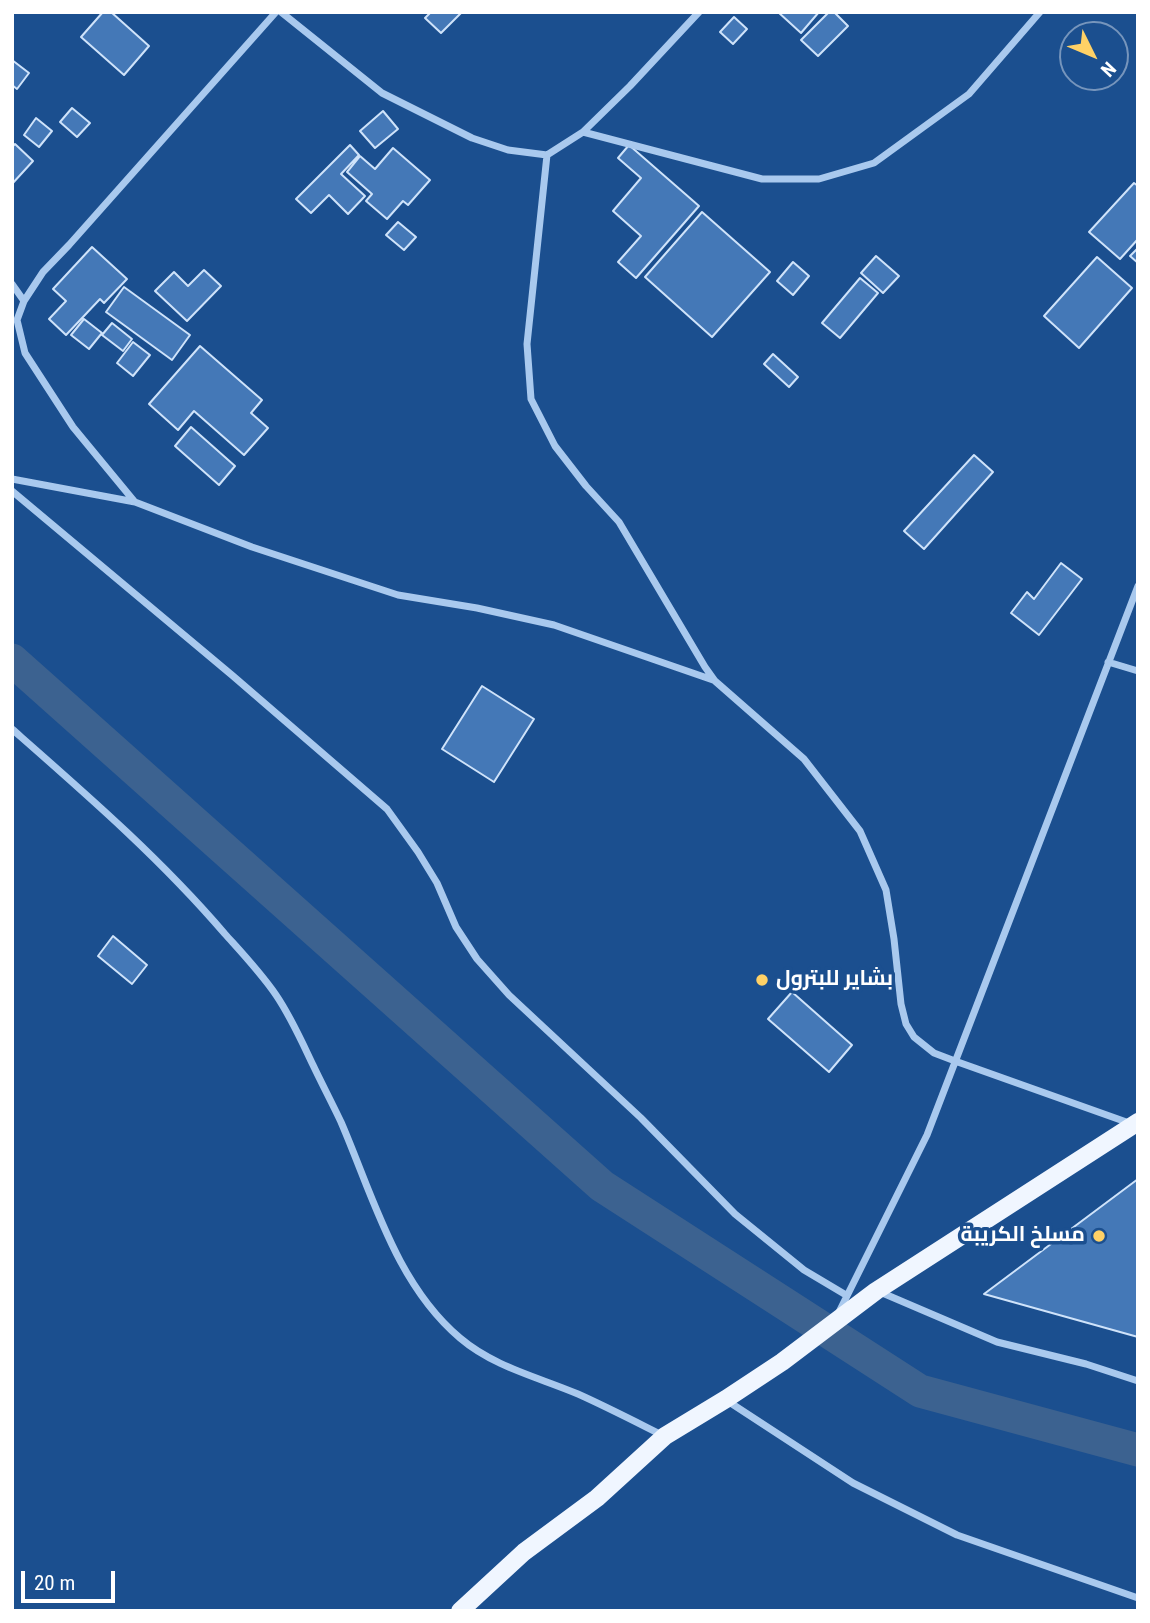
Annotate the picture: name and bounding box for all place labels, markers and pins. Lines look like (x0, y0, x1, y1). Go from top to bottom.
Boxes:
place label: بشاير للبترول (776, 967, 893, 993)
marker: بشاير للبترول (754, 972, 770, 988)
place label: مسلخ الكريبة (961, 1223, 1085, 1249)
marker: مسلخ الكريبة (1091, 1228, 1107, 1244)

